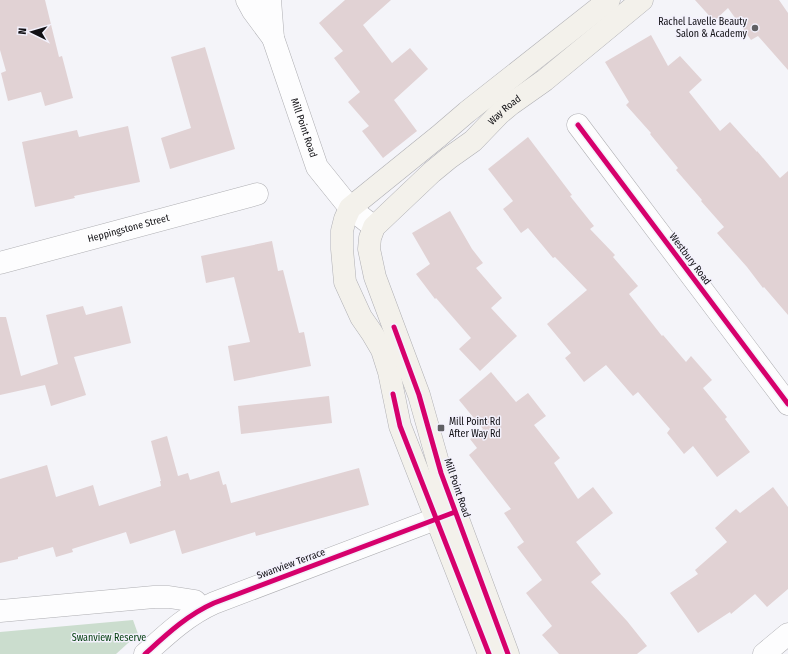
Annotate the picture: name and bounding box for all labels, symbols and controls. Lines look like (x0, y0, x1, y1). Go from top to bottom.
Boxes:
north arrow (12, 12, 52, 52)
place label: Rachel Lavelle Beauty Salon & Academy (658, 16, 748, 40)
marker: Rachel Lavelle Beauty Salon & Academy (750, 23, 760, 33)
text: N (16, 27, 29, 35)
street label: Way Road (486, 93, 523, 128)
street label: Mill Point Road (288, 97, 319, 159)
street label: Heppingstone Street (86, 212, 171, 245)
street label: Westbury Road (667, 231, 713, 287)
place label: Mill Point Rd After Way Rd (449, 416, 501, 440)
marker: Mill Point Rd After Way Rd (436, 423, 446, 433)
street label: Mill Point Road (441, 457, 473, 519)
street label: Swanview Terrace (255, 546, 327, 582)
park label: Swanview Reserve (72, 632, 146, 644)

